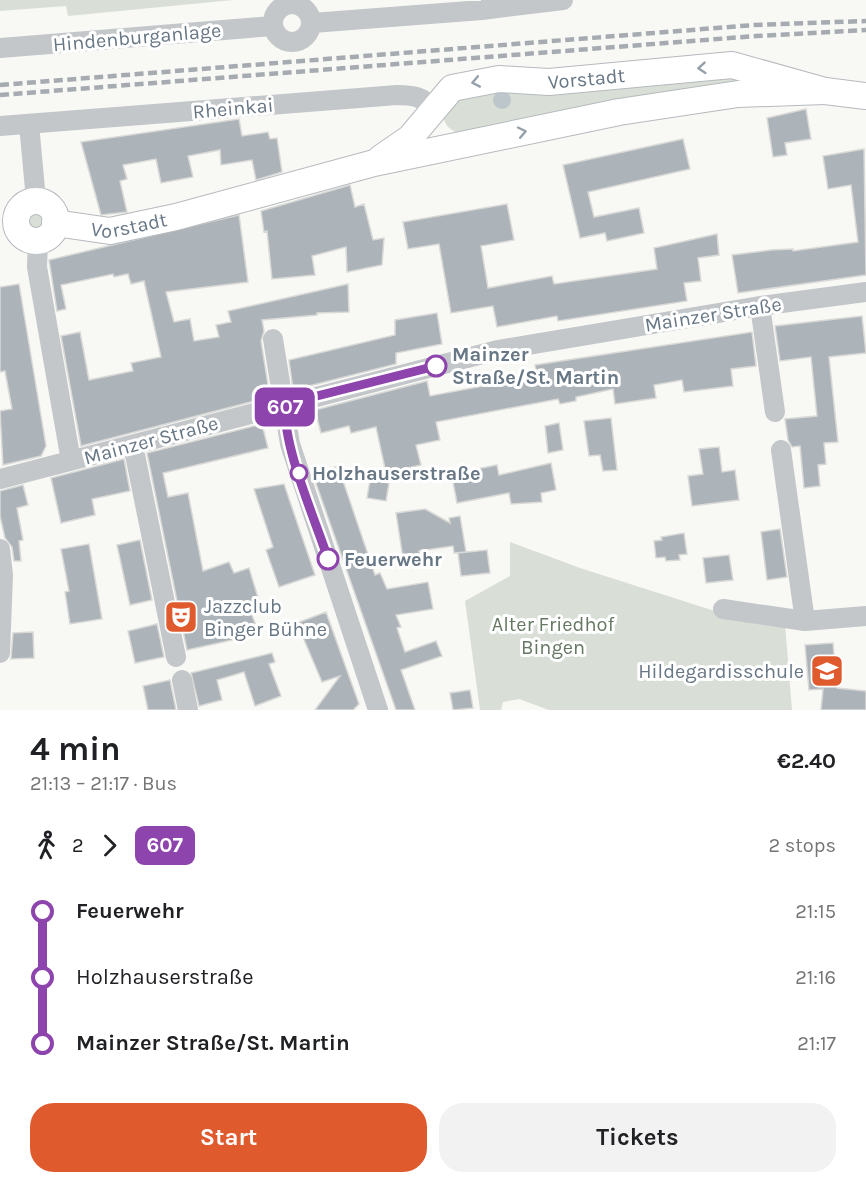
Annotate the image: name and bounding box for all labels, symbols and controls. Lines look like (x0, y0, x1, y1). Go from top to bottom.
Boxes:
street label: Hindenburganlage (52, 19, 222, 56)
one-way arrow (697, 61, 706, 74)
street label: Vorstadt (547, 64, 626, 94)
one-way arrow (471, 75, 481, 88)
street label: Rheinkai (192, 94, 274, 123)
one-way arrow (517, 127, 527, 140)
street label: Vorstadt (89, 208, 170, 243)
street label: Mainzer Straße (643, 292, 783, 337)
place label: Mainzer Straße/St. Martin (452, 343, 619, 389)
marker: Mainzer Straße/St. Martin (425, 355, 447, 377)
line badge: 607 (250, 388, 320, 426)
text: 607 (267, 395, 303, 419)
street label: Mainzer Straße (81, 412, 221, 469)
place label: Holzhauserstraße (312, 462, 481, 485)
marker: Holzhauserstraße (290, 464, 308, 482)
marker: Feuerwehr (317, 548, 339, 570)
place label: Feuerwehr (344, 548, 442, 571)
place label: Jazzclub Binger Bühne (204, 595, 327, 641)
theatre icon: Jazzclub Binger Bühne (163, 599, 199, 635)
park label: Alter Friedhof Bingen (492, 613, 614, 659)
school or university icon: Hildegardisschule (809, 653, 845, 689)
place label: Hildegardisschule (638, 660, 804, 683)
text: 4 min (30, 730, 121, 768)
text: €2.40 (777, 748, 836, 774)
text: 21:13 – 21:17 · Bus (30, 772, 177, 795)
icon: walk (30, 829, 63, 862)
icon: forward (93, 829, 126, 862)
text: 607 (147, 833, 183, 857)
text: 2 (72, 834, 84, 857)
text: 2 stops (769, 834, 836, 857)
text: Feuerwehr (76, 898, 184, 924)
text: 21:15 (795, 900, 836, 923)
text: Holzhauserstraße (76, 964, 254, 990)
text: 21:16 (795, 966, 836, 989)
text: Mainzer Straße/St. Martin (76, 1030, 350, 1056)
text: 21:17 (797, 1032, 836, 1055)
button: Start (30, 1103, 427, 1172)
button: Tickets (439, 1103, 836, 1172)

